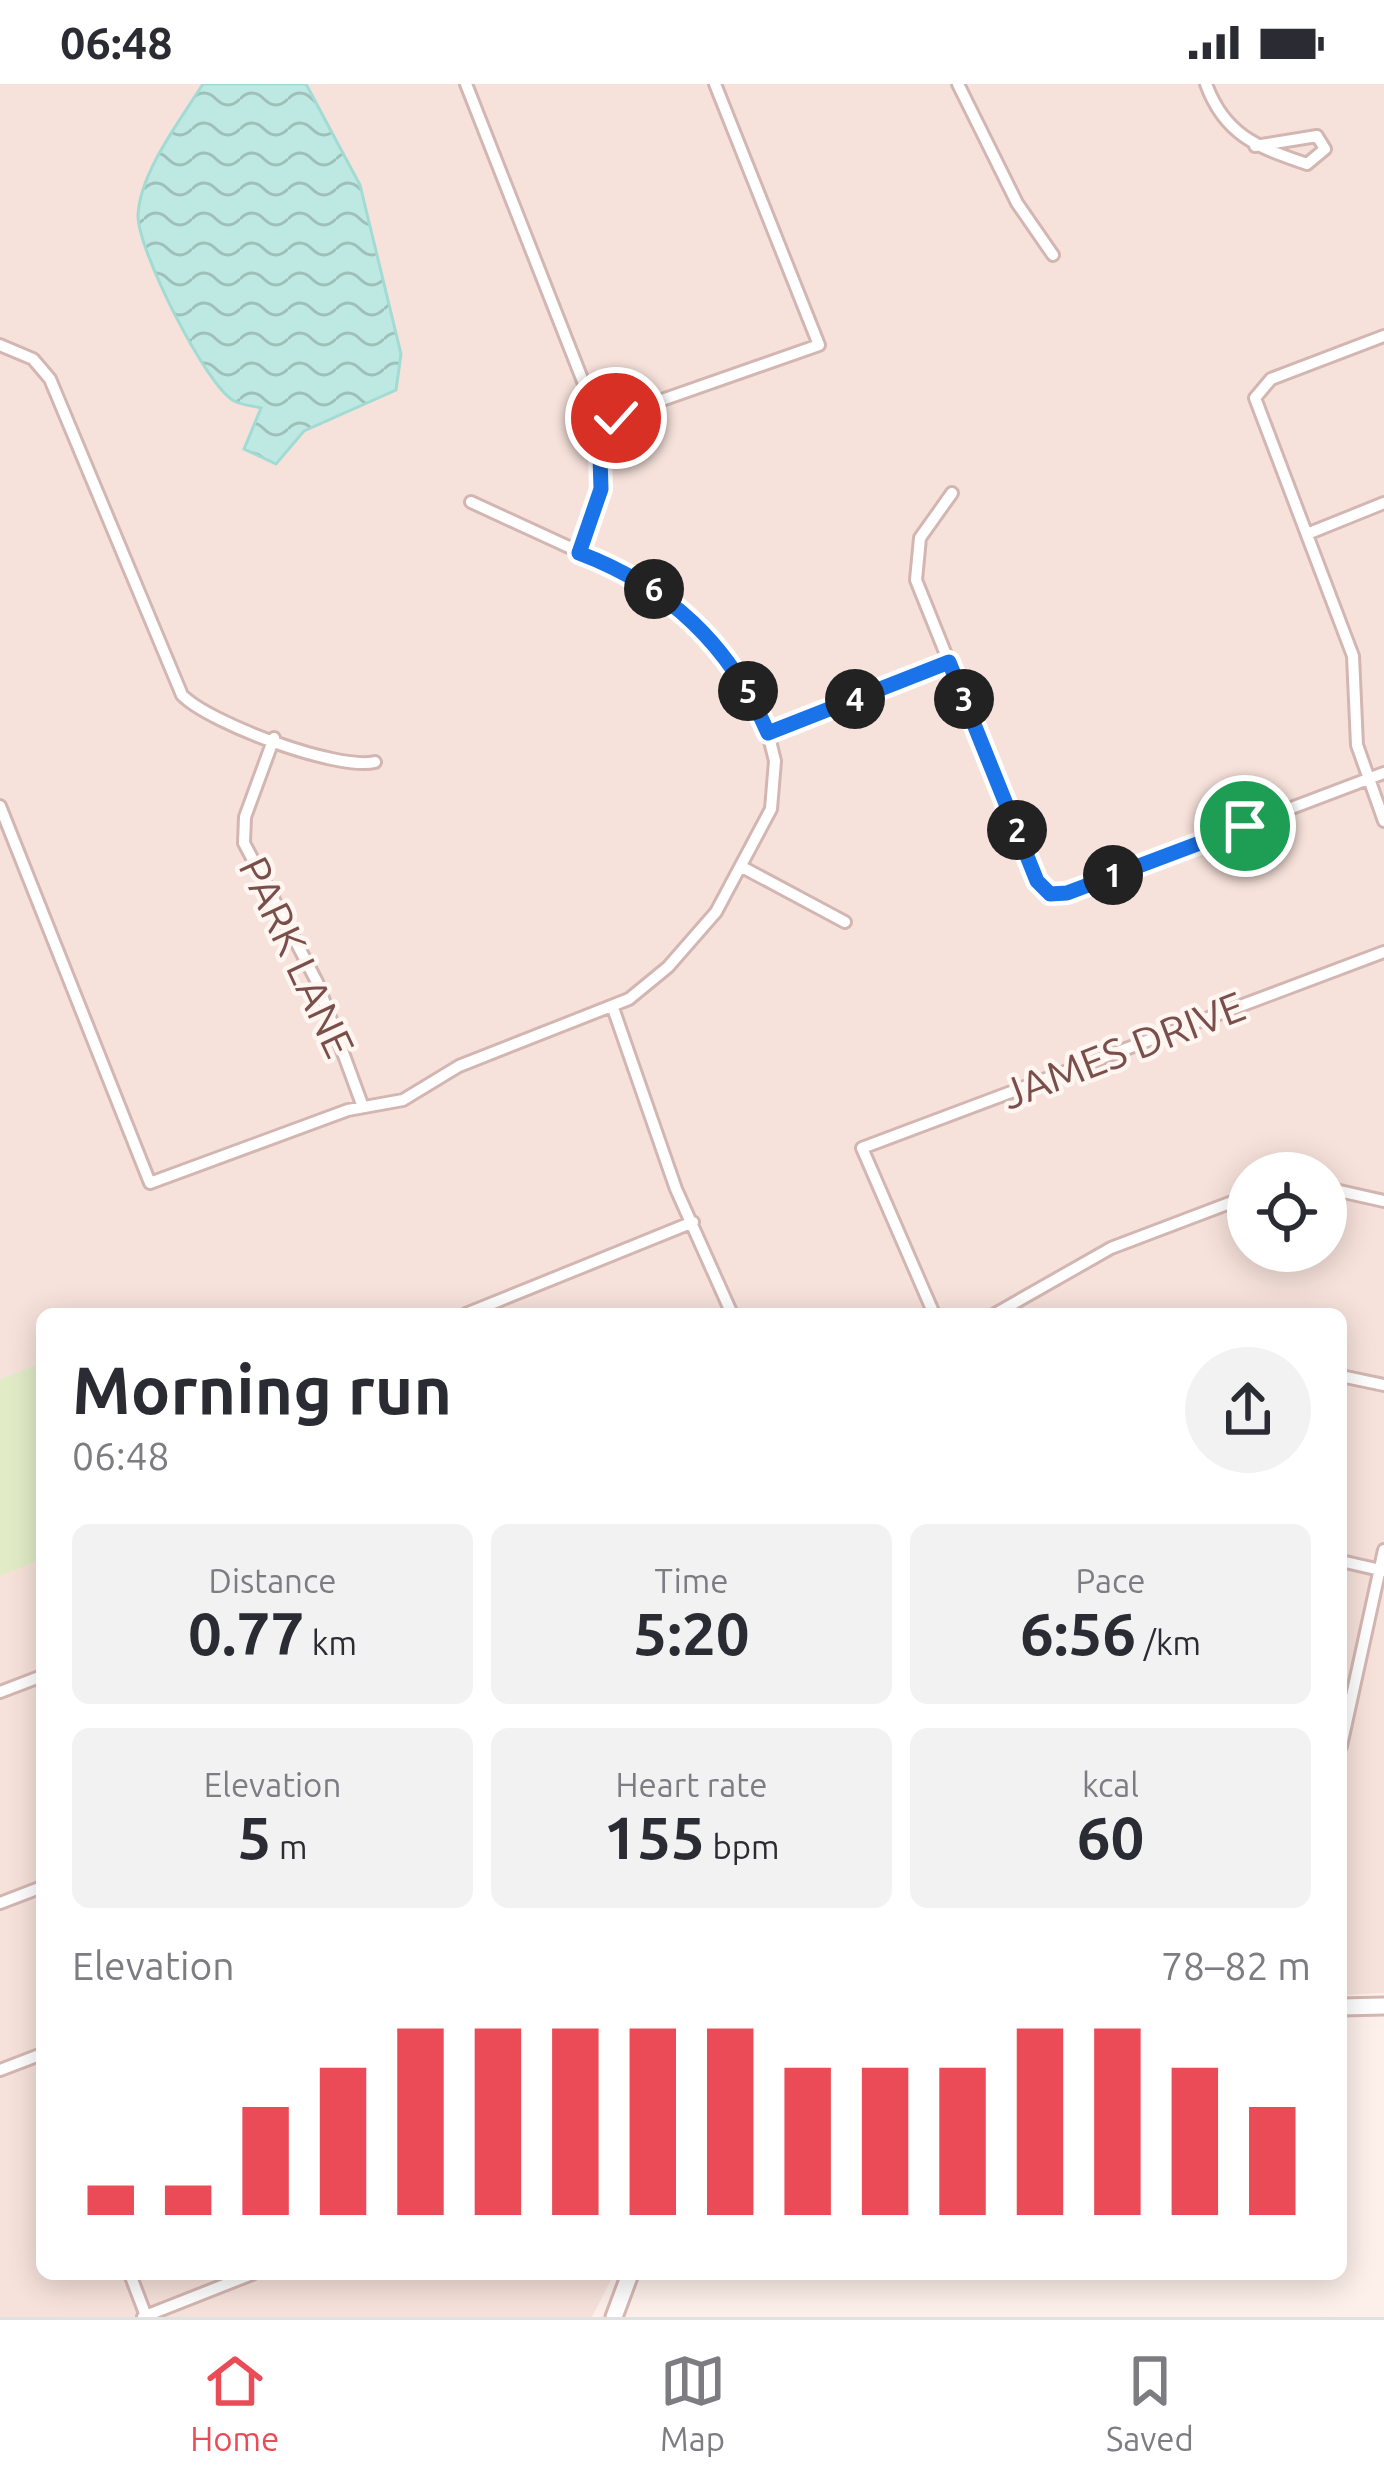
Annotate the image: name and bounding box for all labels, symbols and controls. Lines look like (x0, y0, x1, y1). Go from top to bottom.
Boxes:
text: 06:48 (60, 17, 173, 68)
pin (565, 367, 667, 469)
icon: check (583, 385, 649, 451)
pin: 6 (624, 559, 684, 619)
text: 6 (645, 570, 663, 607)
pin: 5 (718, 661, 778, 721)
pin: 4 (825, 669, 885, 729)
pin: 3 (934, 669, 994, 729)
text: 5 (739, 672, 757, 709)
text: 4 (846, 680, 864, 717)
text: 3 (955, 680, 973, 717)
pin (1194, 775, 1296, 877)
icon: arrive (1212, 793, 1278, 859)
pin: 2 (987, 800, 1047, 860)
text: 2 (1008, 811, 1026, 848)
pin: 1 (1083, 845, 1143, 905)
street label: PARK LANE (231, 849, 364, 1064)
text: 1 (1104, 856, 1122, 893)
street label: JAMES DRIVE (995, 982, 1251, 1117)
map controls (1227, 1152, 1347, 1272)
button: locate (1227, 1152, 1347, 1272)
button: share (1185, 1347, 1311, 1473)
text: Morning run (72, 1352, 452, 1426)
text: 06:48 (72, 1434, 170, 1477)
text: Distance (209, 1562, 336, 1599)
text: Time (655, 1562, 728, 1599)
text: Pace (1076, 1562, 1145, 1599)
text: 0.77 (188, 1599, 304, 1666)
text: 5:20 (633, 1599, 750, 1666)
text: 6:56 (1020, 1599, 1136, 1666)
text: km (304, 1624, 357, 1661)
text: /km (1136, 1624, 1201, 1661)
text: Elevation (204, 1766, 341, 1803)
text: Heart rate (616, 1766, 767, 1803)
text: kcal (1082, 1766, 1139, 1803)
text: 5 (238, 1803, 271, 1870)
text: 155 (603, 1803, 705, 1870)
text: 60 (1077, 1803, 1144, 1870)
text: m (271, 1828, 307, 1865)
text: bpm (705, 1828, 780, 1865)
text: Elevation (72, 1944, 235, 1987)
text: 78–82 m (1161, 1944, 1311, 1987)
tab: Home (190, 2348, 279, 2457)
tab: Map (660, 2348, 726, 2457)
tab: Saved (1106, 2348, 1194, 2457)

